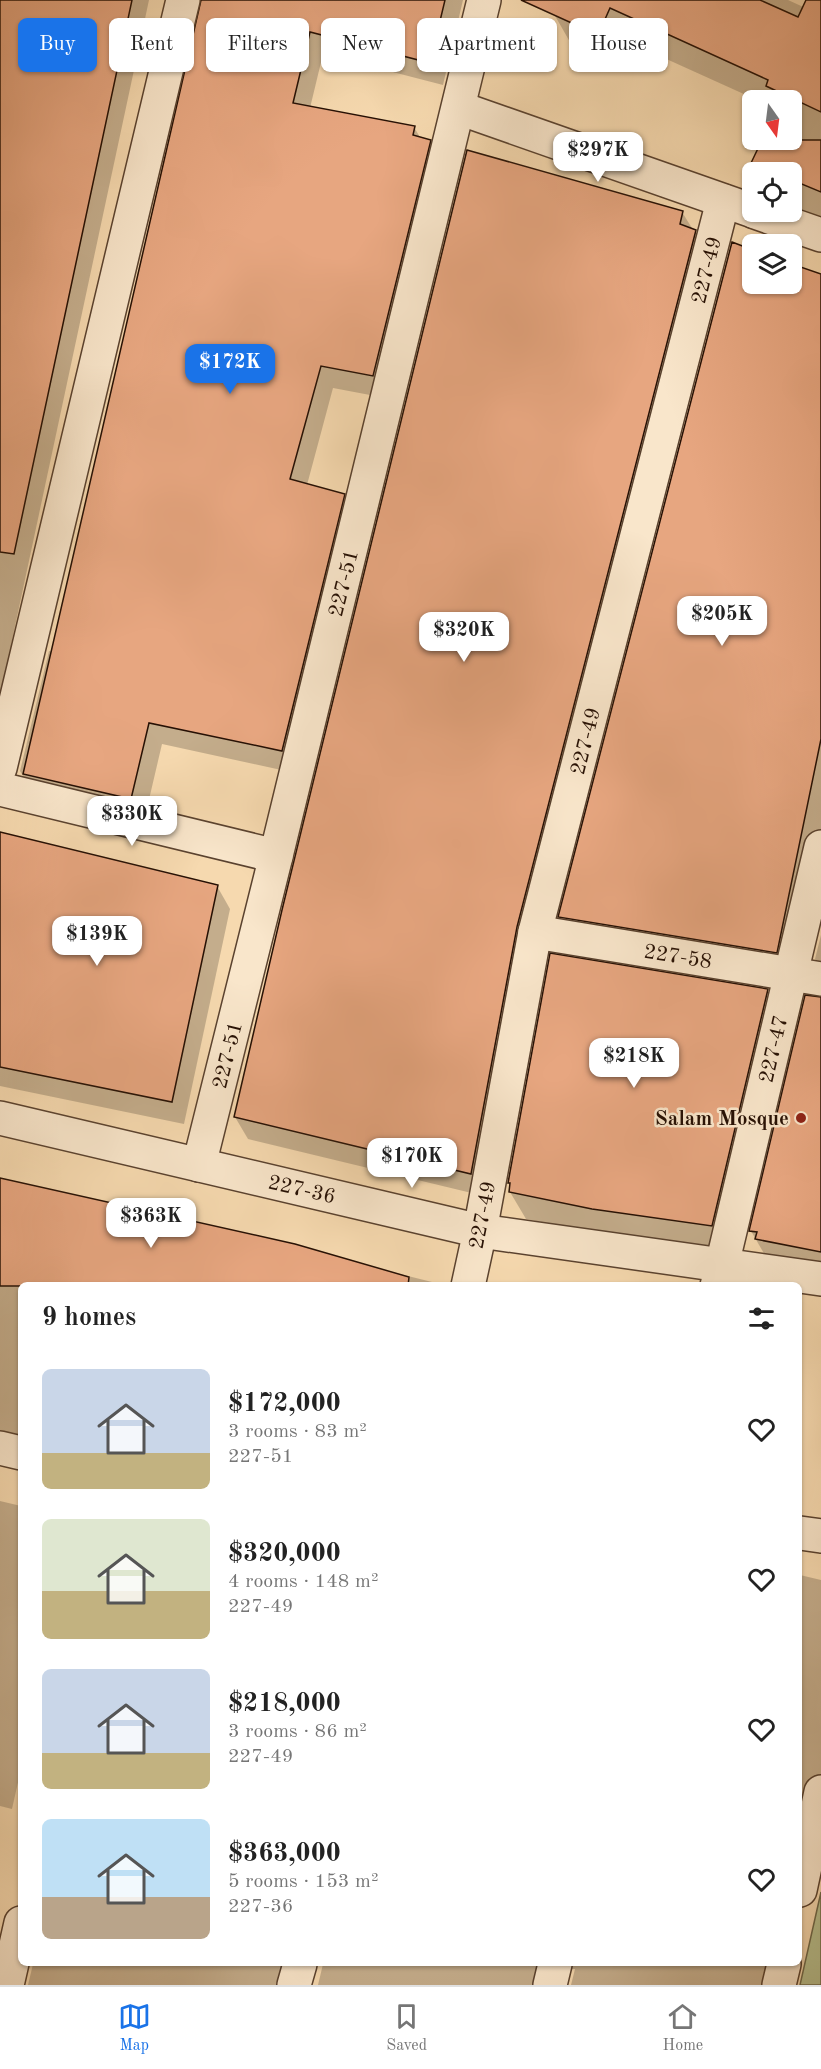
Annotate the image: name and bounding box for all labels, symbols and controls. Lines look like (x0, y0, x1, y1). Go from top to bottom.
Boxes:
chip: Buy (18, 18, 97, 72)
chip: Rent (109, 18, 194, 72)
chip: Filters (206, 18, 309, 72)
chip: New (321, 18, 405, 72)
chip: Apartment (417, 18, 557, 72)
chip: House (569, 18, 668, 72)
north arrow (742, 90, 802, 150)
map controls (742, 90, 802, 294)
pin: $297K (556, 132, 640, 183)
text: $297K (567, 141, 629, 161)
button: locate (742, 162, 802, 222)
button: layers (742, 234, 802, 294)
street label: 227-49 (689, 235, 726, 306)
pin: $172K (188, 344, 272, 395)
text: $172K (199, 353, 261, 373)
street label: 227-51 (326, 548, 363, 619)
pin: $205K (680, 596, 764, 647)
text: $205K (691, 605, 753, 625)
pin: $320K (422, 612, 506, 663)
text: $320K (433, 621, 495, 641)
street label: 227-49 (568, 706, 605, 777)
pin: $330K (90, 796, 174, 847)
text: $330K (101, 805, 163, 825)
pin: $139K (55, 916, 139, 967)
text: $139K (66, 925, 128, 945)
street label: 227-58 (642, 942, 713, 973)
street label: 227-47 (757, 1014, 792, 1085)
street label: 227-51 (210, 1020, 247, 1091)
pin: $218K (592, 1038, 676, 1089)
text: $218K (603, 1047, 665, 1067)
place label: Salam Mosque (655, 1109, 789, 1130)
marker: Salam Mosque (794, 1111, 808, 1125)
pin: $170K (370, 1138, 454, 1189)
text: $170K (381, 1147, 443, 1167)
street label: 227-36 (266, 1173, 337, 1208)
street label: 227-49 (467, 1180, 500, 1251)
pin: $363K (109, 1198, 193, 1249)
text: $363K (120, 1207, 182, 1227)
icon: filters (745, 1302, 778, 1335)
text: 9 homes (42, 1305, 136, 1331)
text: $172,000 (228, 1391, 341, 1417)
icon: home (90, 1393, 162, 1465)
icon: heart (745, 1413, 778, 1446)
text: 3 rooms · 83 m² (228, 1422, 367, 1442)
text: 227-51 (228, 1447, 293, 1467)
text: $320,000 (228, 1541, 341, 1567)
icon: home (90, 1543, 162, 1615)
icon: heart (745, 1563, 778, 1596)
text: 4 rooms · 148 m² (228, 1572, 378, 1592)
text: 227-49 (228, 1597, 293, 1617)
text: $218,000 (228, 1691, 341, 1717)
icon: home (90, 1693, 162, 1765)
icon: heart (745, 1713, 778, 1746)
text: 3 rooms · 86 m² (228, 1722, 367, 1742)
text: 227-49 (228, 1747, 293, 1767)
text: $363,000 (228, 1841, 341, 1867)
icon: home (90, 1843, 162, 1915)
icon: heart (745, 1863, 778, 1896)
text: 5 rooms · 153 m² (228, 1872, 378, 1892)
text: 227-36 (228, 1897, 293, 1917)
tab: Map (118, 2000, 151, 2056)
tab: Saved (386, 2000, 427, 2056)
tab: Home (663, 2000, 703, 2056)

